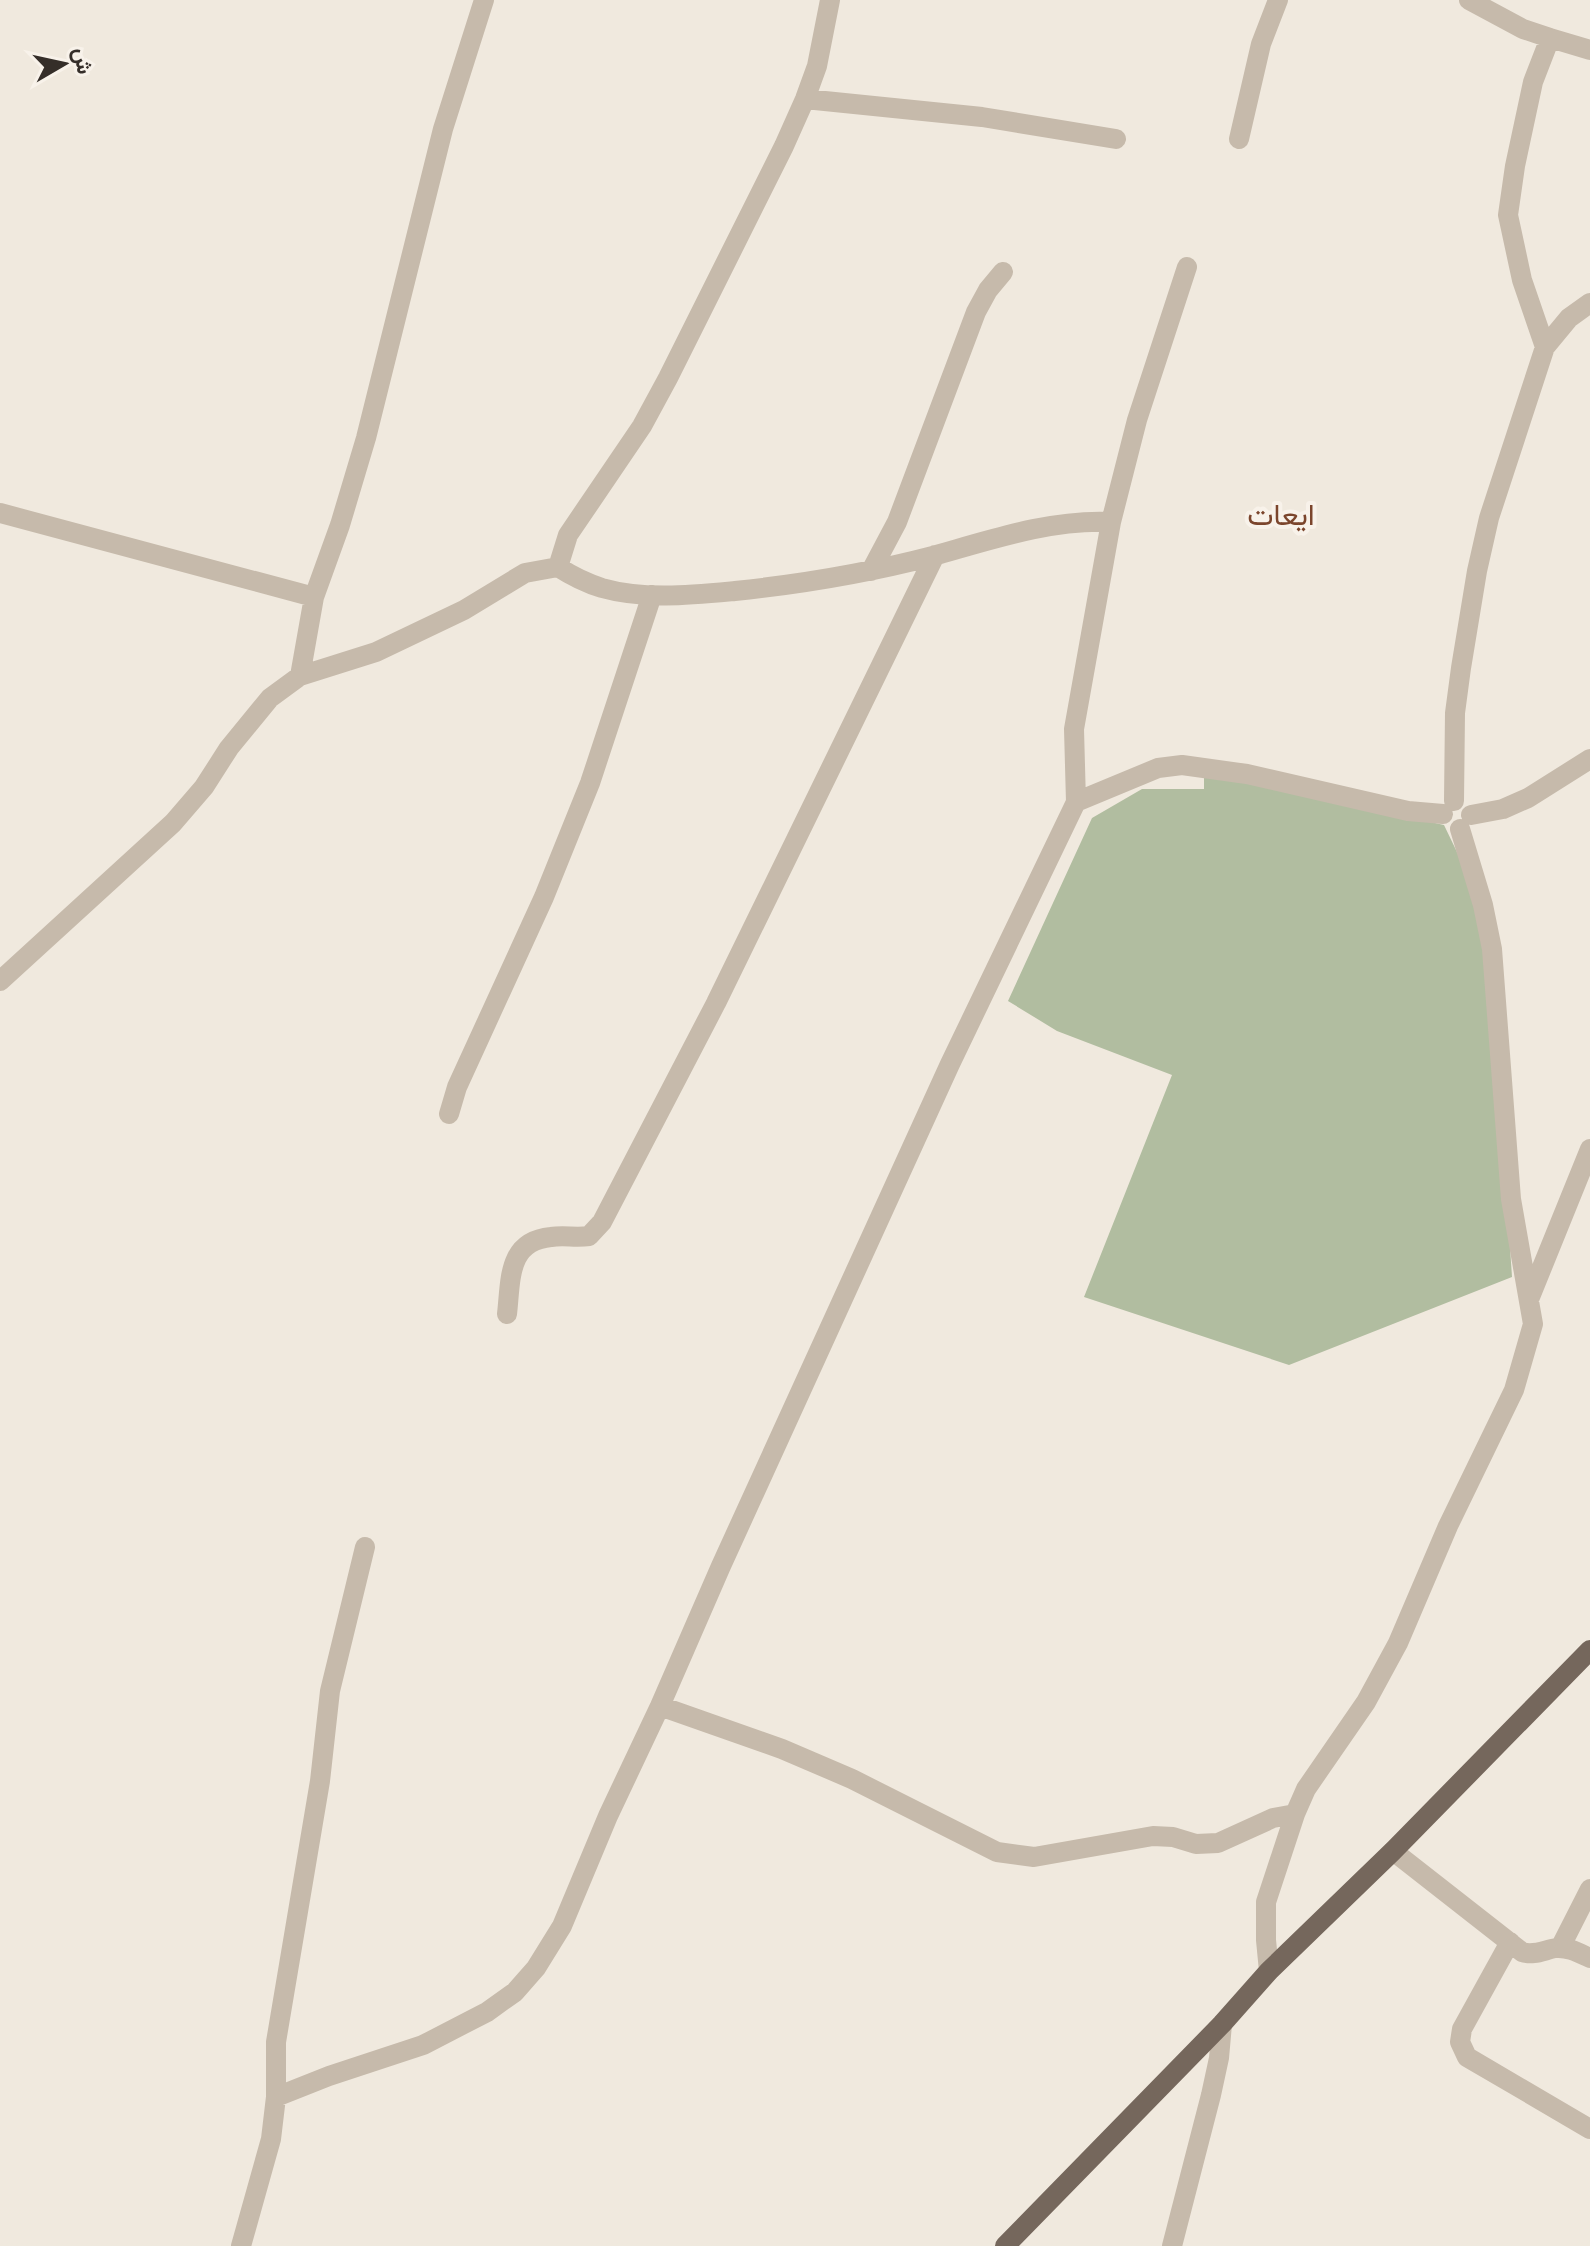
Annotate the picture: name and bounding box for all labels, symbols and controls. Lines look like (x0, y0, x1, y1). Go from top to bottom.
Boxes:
north arrow (24, 24, 104, 104)
text: ش (68, 46, 98, 76)
district label: ايعات (1247, 497, 1315, 532)

